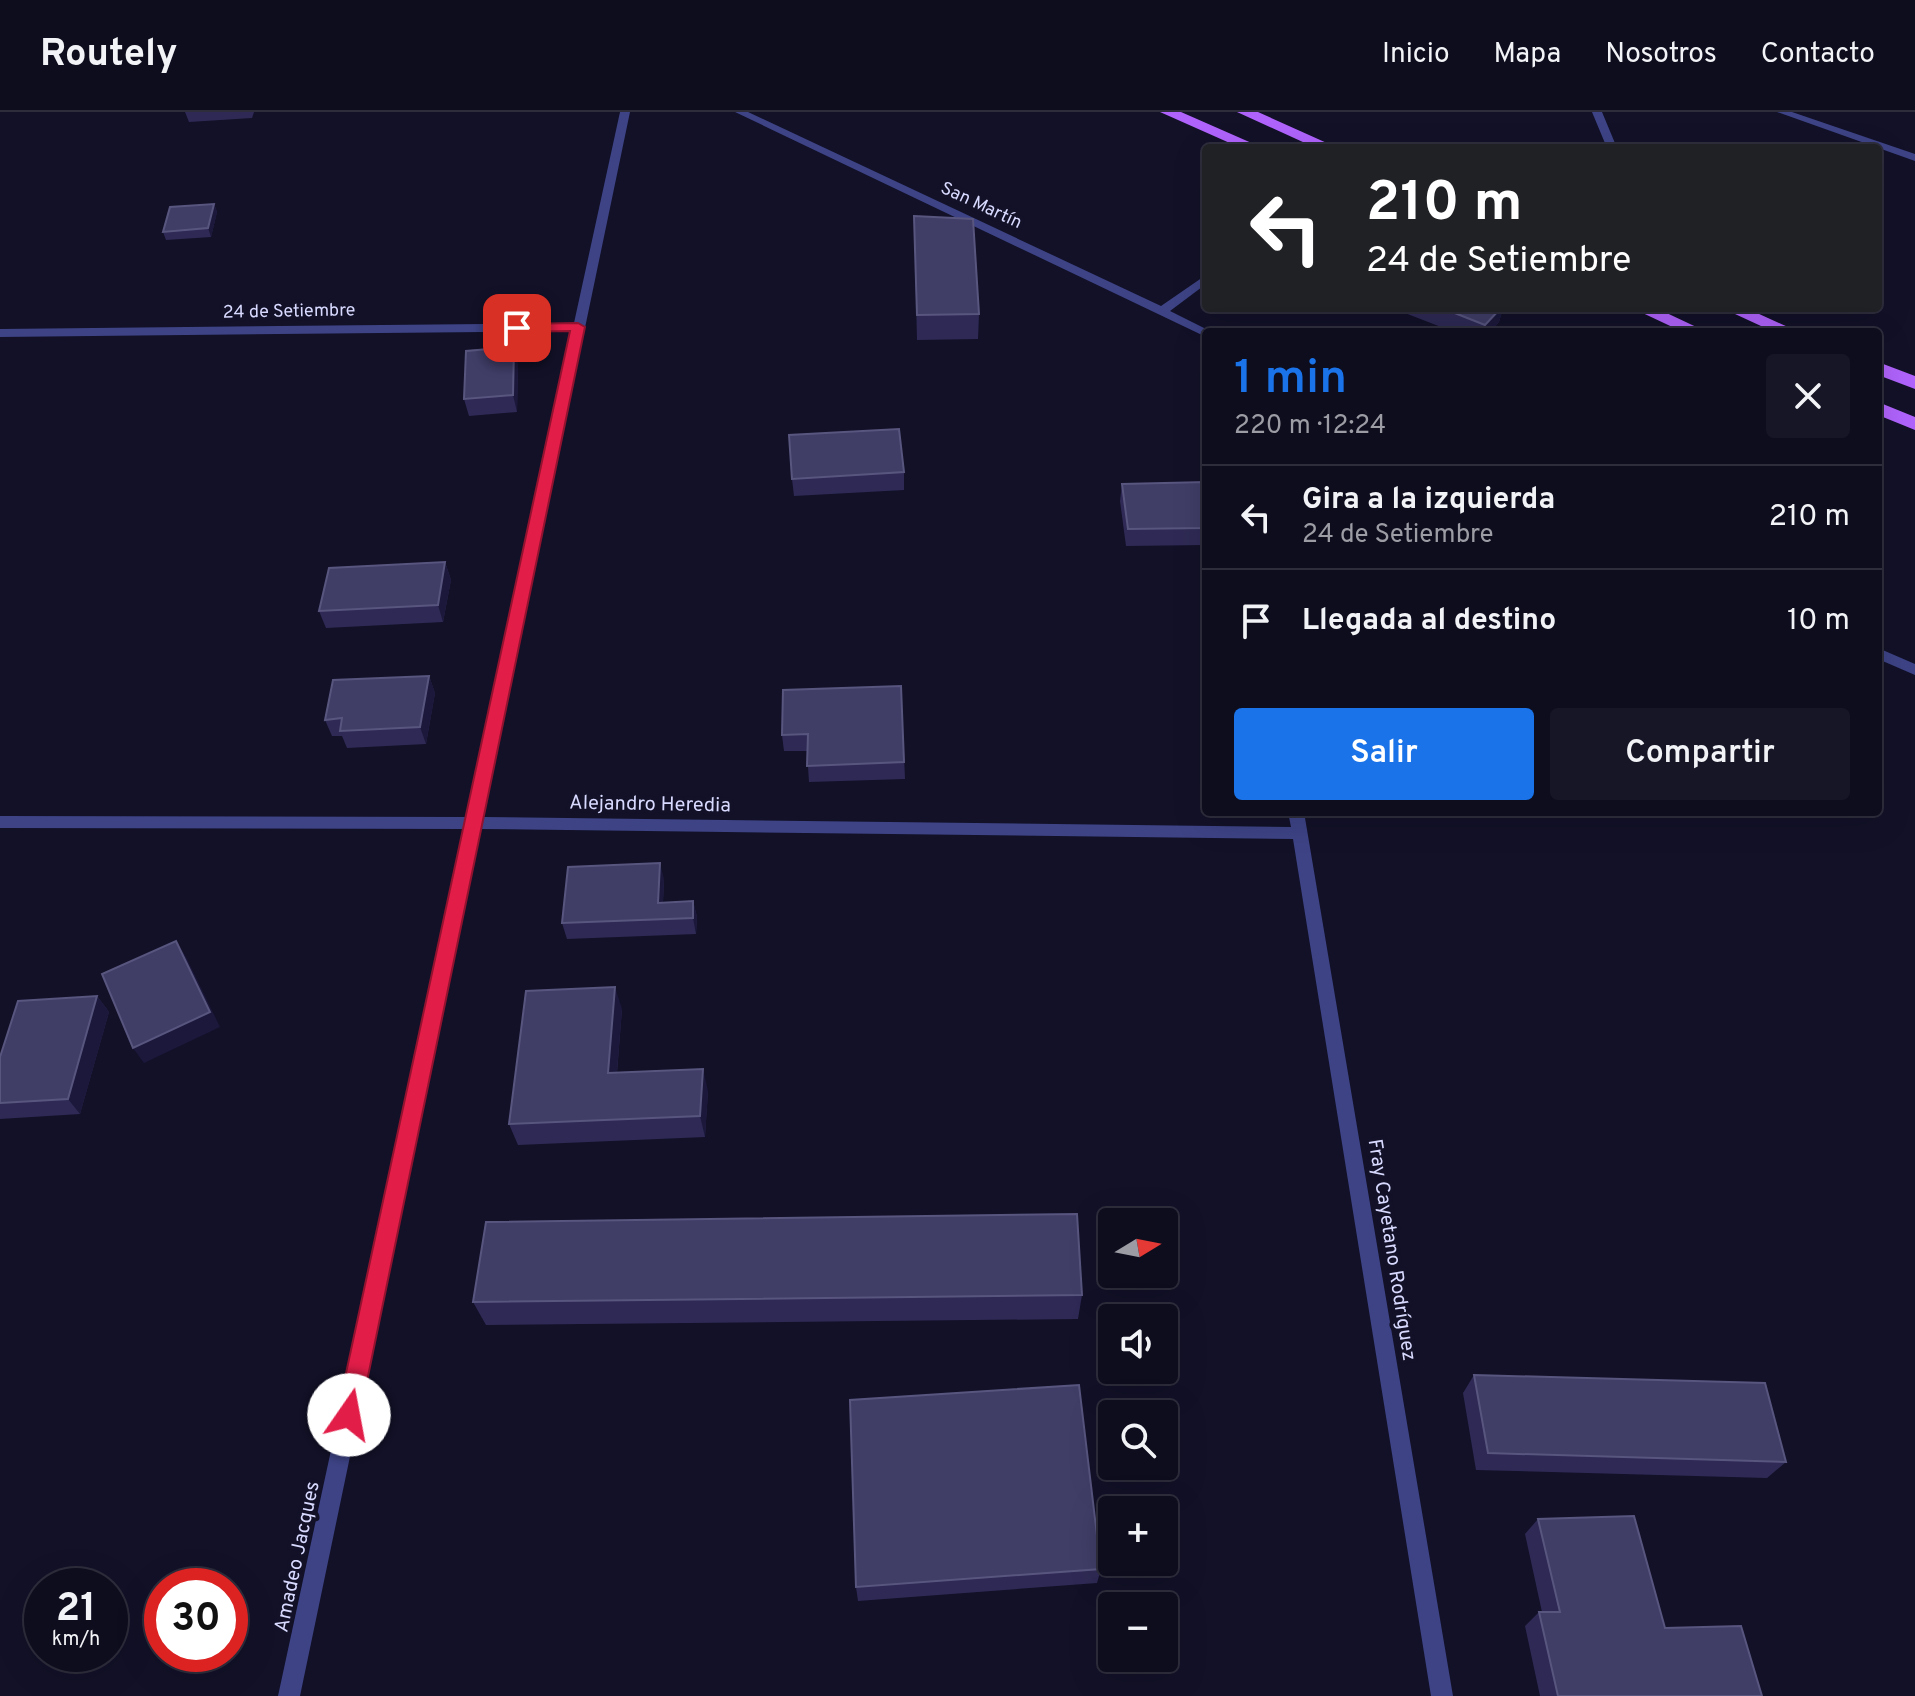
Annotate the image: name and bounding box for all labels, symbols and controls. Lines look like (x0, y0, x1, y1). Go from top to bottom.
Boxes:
text: Routely (40, 31, 178, 80)
text: Inicio (1382, 37, 1450, 73)
text: Mapa (1494, 37, 1561, 73)
text: Nosotros (1605, 37, 1717, 73)
text: Contacto (1761, 37, 1875, 73)
text: 210 m (1366, 170, 1523, 240)
icon: left (1234, 176, 1338, 280)
street label: San Martín (937, 177, 1025, 235)
text: 24 de Setiembre (1366, 239, 1631, 285)
pin (483, 294, 551, 362)
street label: 24 de Setiembre (222, 299, 356, 325)
icon: arrive (495, 306, 539, 350)
text: 1 min (1234, 350, 1347, 410)
button: close (1766, 354, 1850, 438)
text: 220 m · 12:24 (1234, 410, 1386, 443)
text: Gira a la izquierda (1302, 482, 1555, 519)
icon: left (1234, 495, 1278, 539)
text: 210 m (1769, 499, 1850, 536)
text: 24 de Setiembre (1302, 519, 1494, 552)
icon: arrive (1234, 599, 1278, 643)
text: Llegada al destino (1302, 603, 1556, 640)
text: 10 m (1787, 603, 1850, 640)
button: Salir (1234, 708, 1534, 800)
button: Compartir (1550, 708, 1850, 800)
street label: Alejandro Heredia (569, 791, 731, 819)
street label: Fray Cayetano Rodríguez (1361, 1137, 1421, 1363)
north arrow (1098, 1208, 1178, 1288)
map controls (1098, 1208, 1178, 1672)
button: sound (1098, 1304, 1178, 1384)
position arrow (307, 1373, 391, 1457)
button: search (1098, 1400, 1178, 1480)
street label: Amadeo Jacques (269, 1479, 327, 1635)
button: + (1098, 1496, 1178, 1576)
speed limit sign: 30 (144, 1568, 248, 1672)
text: 21 (56, 1585, 96, 1635)
button: − (1098, 1592, 1178, 1672)
text: km/h (52, 1627, 100, 1653)

